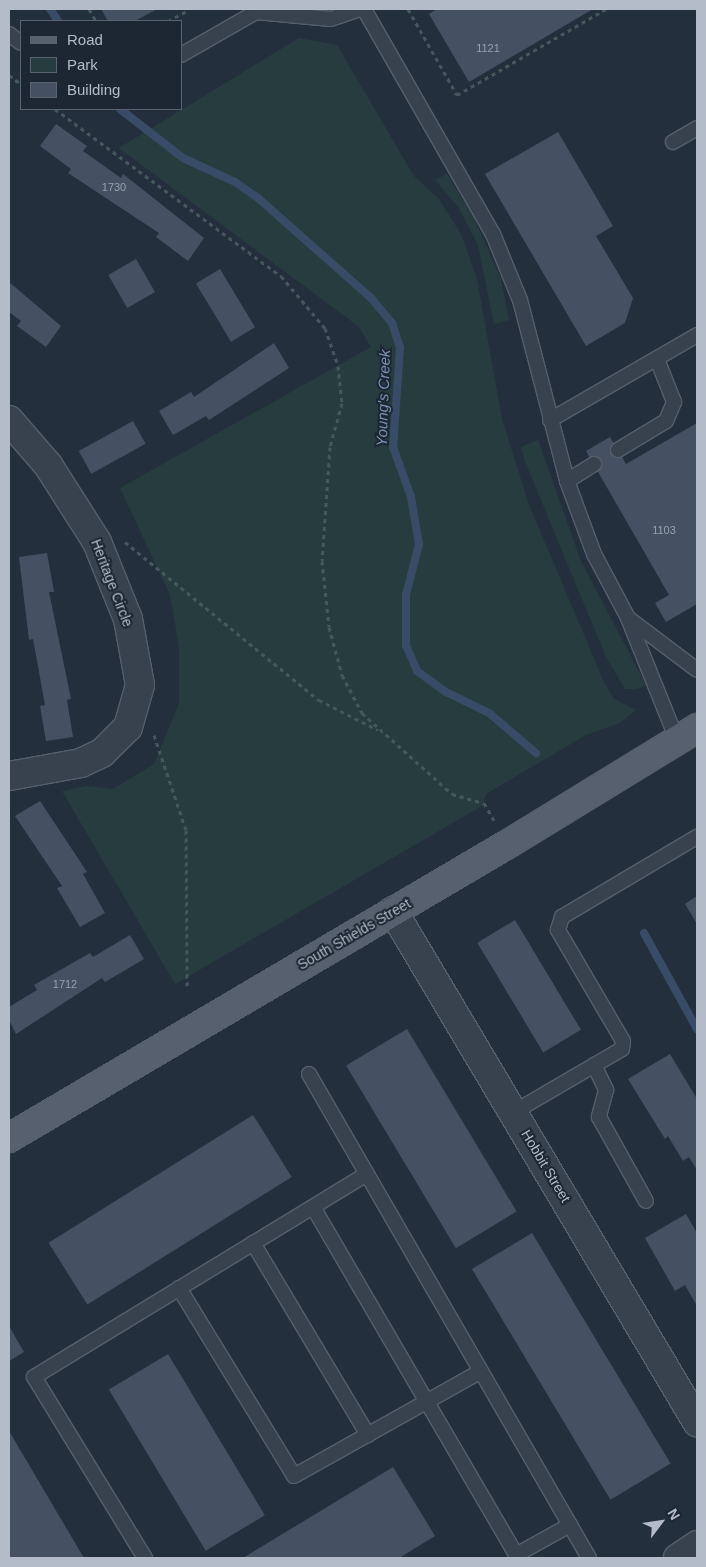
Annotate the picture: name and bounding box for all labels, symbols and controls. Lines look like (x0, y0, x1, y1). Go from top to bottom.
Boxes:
legend (20, 20, 182, 110)
text: Road (67, 31, 103, 48)
house number: 1121 (476, 41, 500, 55)
text: Park (67, 56, 98, 73)
text: Building (67, 81, 120, 98)
house number: 1730 (102, 180, 126, 194)
water label: Young's Creek (372, 349, 394, 447)
house number: 1103 (652, 523, 676, 537)
street label: Heritage Circle (88, 537, 136, 629)
street label: South Shields Street (295, 895, 413, 973)
house number: 1712 (53, 977, 77, 991)
street label: Hobbit Street (518, 1127, 574, 1205)
north arrow (636, 1497, 686, 1547)
text: N (664, 1506, 683, 1523)

